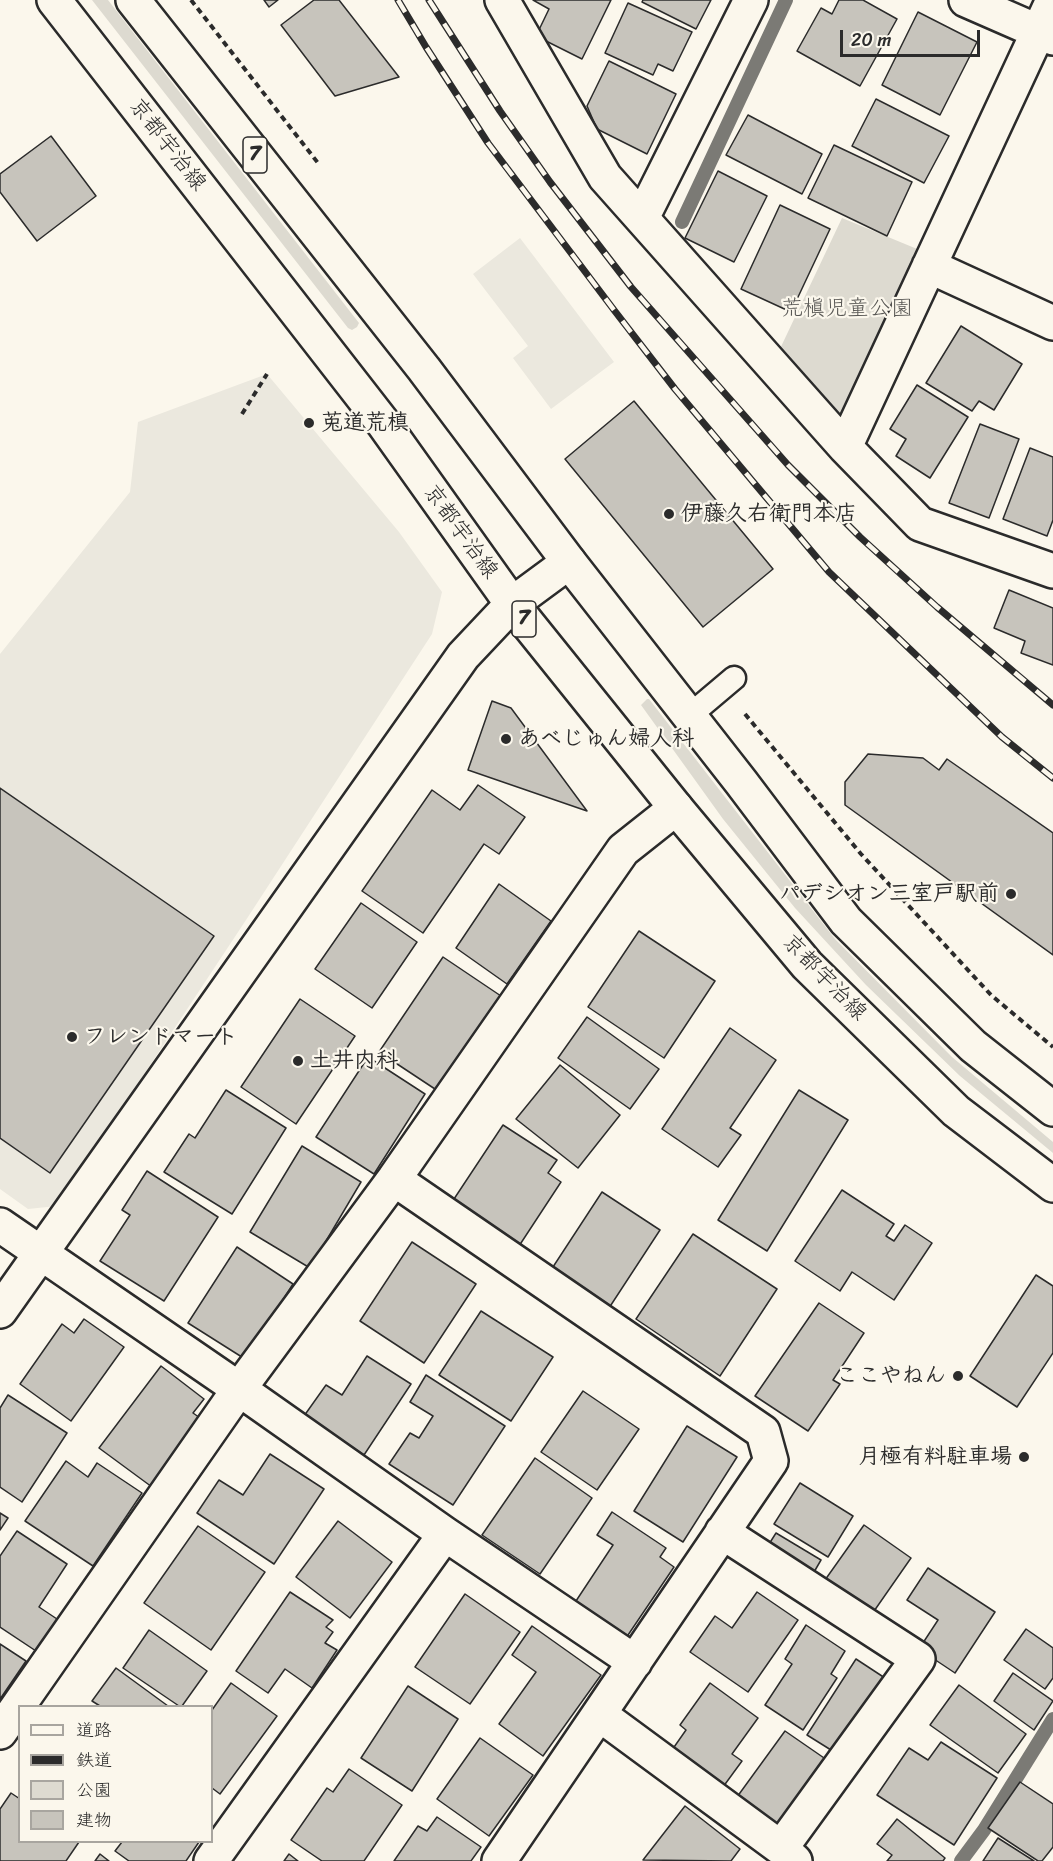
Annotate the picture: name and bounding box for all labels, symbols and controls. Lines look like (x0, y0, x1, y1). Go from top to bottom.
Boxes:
scale bar (843, 18, 982, 56)
text: 20 m (851, 24, 891, 56)
street label: 京都宇治線 (123, 94, 211, 196)
road number: 7 (243, 137, 267, 173)
park label: 荒槇児童公園 (781, 296, 913, 322)
place label: 莵道荒槙 (321, 410, 409, 436)
marker: 莵道荒槙 (302, 416, 316, 430)
street label: 京都宇治線 (417, 480, 503, 584)
place label: 伊藤久右衛門本店 (681, 501, 857, 527)
marker: 伊藤久右衛門本店 (662, 507, 676, 521)
road number: 7 (512, 601, 536, 637)
place label: あべじゅん婦人科 (518, 726, 694, 752)
marker: あべじゅん婦人科 (499, 732, 513, 746)
place label: パデシオン三室戸駅前 (779, 881, 999, 907)
marker: パデシオン三室戸駅前 (1004, 887, 1018, 901)
street label: 京都宇治線 (776, 929, 872, 1027)
place label: フレンドマート (84, 1024, 238, 1050)
marker: フレンドマート (65, 1030, 79, 1044)
place label: 土井内科 (310, 1048, 398, 1074)
marker: 土井内科 (291, 1054, 305, 1068)
place label: ここやねん (836, 1363, 946, 1389)
marker: ここやねん (951, 1369, 965, 1383)
place label: 月極有料駐車場 (858, 1444, 1012, 1470)
marker: 月極有料駐車場 (1017, 1450, 1031, 1464)
legend (18, 1705, 213, 1843)
text: 道路 (76, 1714, 112, 1746)
text: 鉄道 (76, 1744, 112, 1776)
text: 公園 (76, 1774, 112, 1806)
text: 建物 (76, 1804, 112, 1836)

